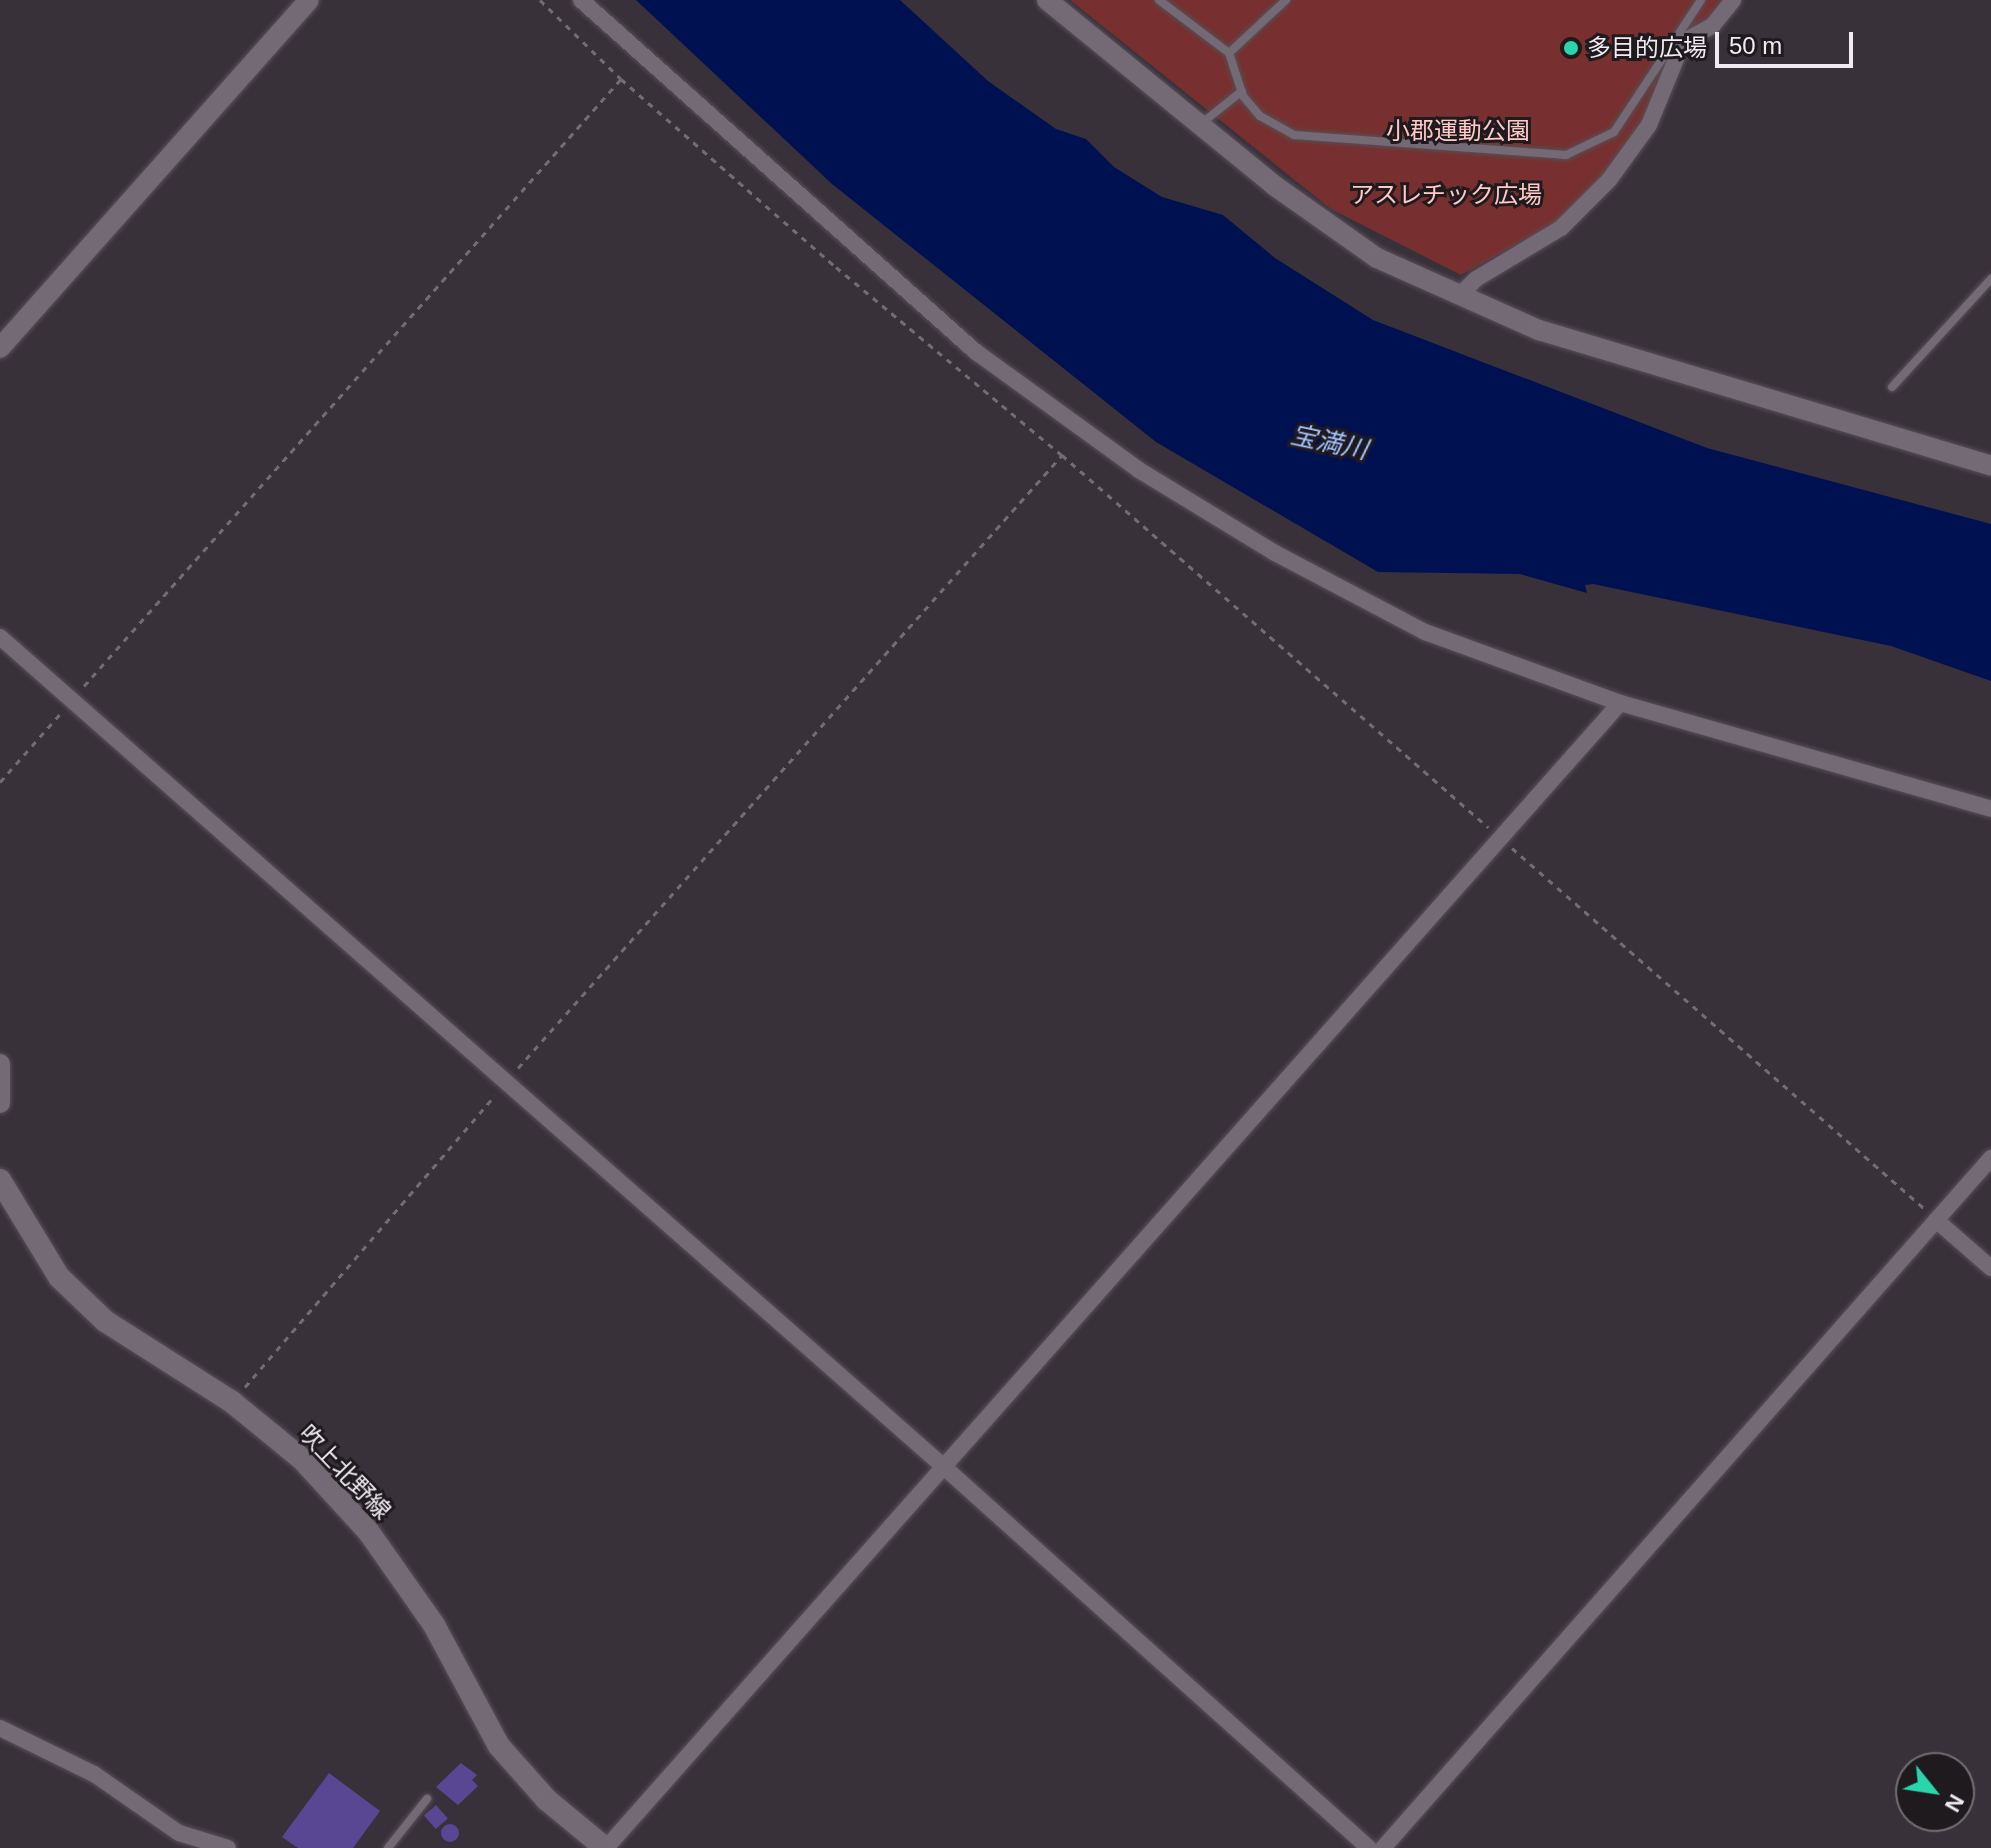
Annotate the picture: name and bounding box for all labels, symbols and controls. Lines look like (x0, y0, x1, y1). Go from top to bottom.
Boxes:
scale bar (1719, 16, 1857, 66)
text: 50 m (1729, 32, 1782, 59)
place label: 多目的広場 (1587, 34, 1707, 62)
marker: 多目的広場 (1562, 39, 1580, 57)
park label: 小郡運動公園 (1386, 117, 1530, 145)
park label: アスレチック広場 (1350, 181, 1542, 209)
water label: 宝満川 (1288, 420, 1370, 466)
street label: 吹上北野線 (293, 1419, 397, 1525)
north arrow (1895, 1752, 1975, 1832)
text: N (1940, 1790, 1969, 1816)

